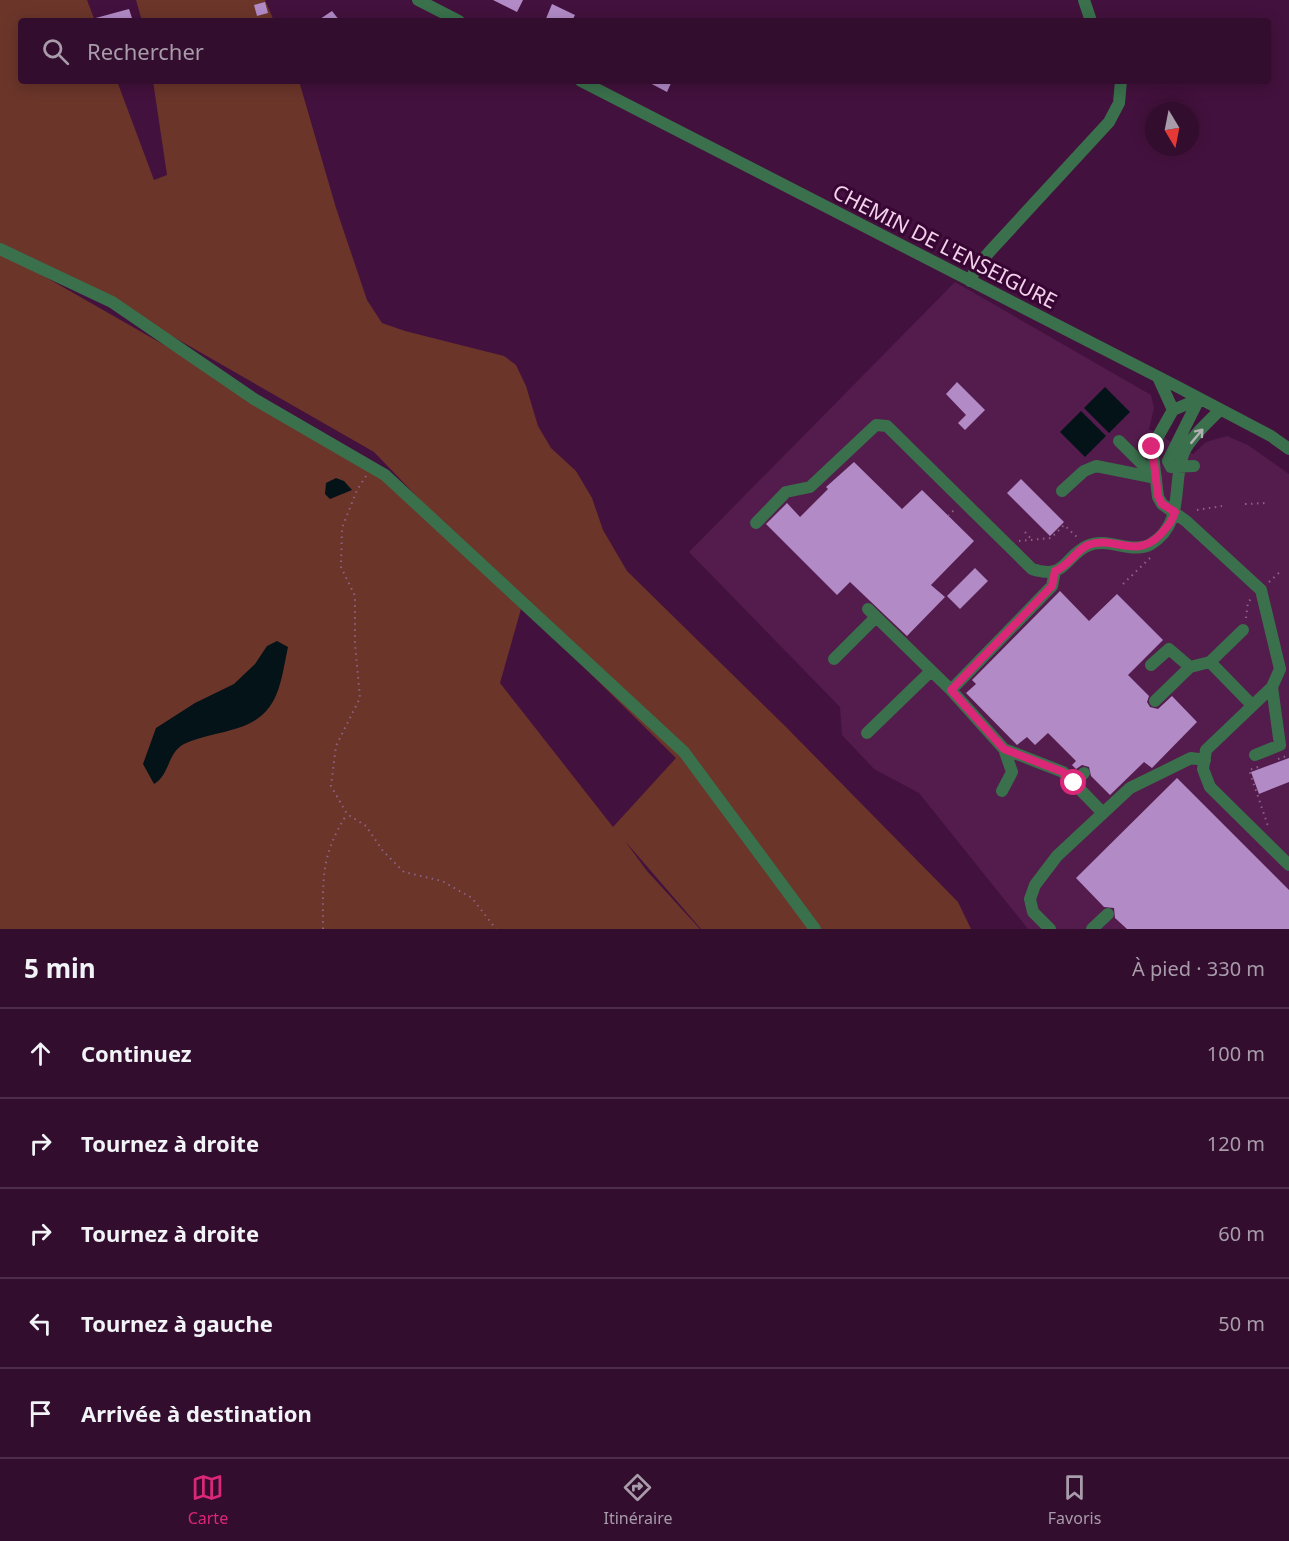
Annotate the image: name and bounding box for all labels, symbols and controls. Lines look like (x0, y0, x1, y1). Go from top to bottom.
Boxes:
search box (18, 18, 1271, 84)
icon: search (39, 35, 72, 68)
text: Rechercher (87, 36, 204, 66)
north arrow (1145, 102, 1199, 156)
street label: CHEMIN DE L'ENSEIGURE (828, 177, 1062, 315)
one-way arrow (1190, 428, 1203, 444)
route end (1138, 433, 1164, 459)
route start (1060, 769, 1086, 795)
text: 5 min (24, 950, 96, 986)
text: À pied · 330 m (1132, 955, 1265, 982)
icon: ahead (24, 1037, 57, 1070)
text: Continuez (81, 1038, 192, 1068)
text: 100 m (1207, 1040, 1265, 1067)
icon: right (24, 1127, 57, 1160)
text: Tournez à droite (81, 1128, 259, 1158)
text: 120 m (1207, 1130, 1265, 1157)
icon: right (24, 1217, 57, 1250)
text: Tournez à droite (81, 1218, 259, 1248)
text: 60 m (1218, 1220, 1265, 1247)
icon: left (24, 1307, 57, 1340)
text: Tournez à gauche (81, 1308, 273, 1338)
text: 50 m (1218, 1310, 1265, 1337)
icon: arrive (24, 1397, 57, 1430)
text: Arrivée à destination (81, 1398, 312, 1428)
tab: Carte (188, 1471, 228, 1529)
tab: Itinéraire (604, 1471, 672, 1529)
tab: Favoris (1048, 1471, 1101, 1529)

